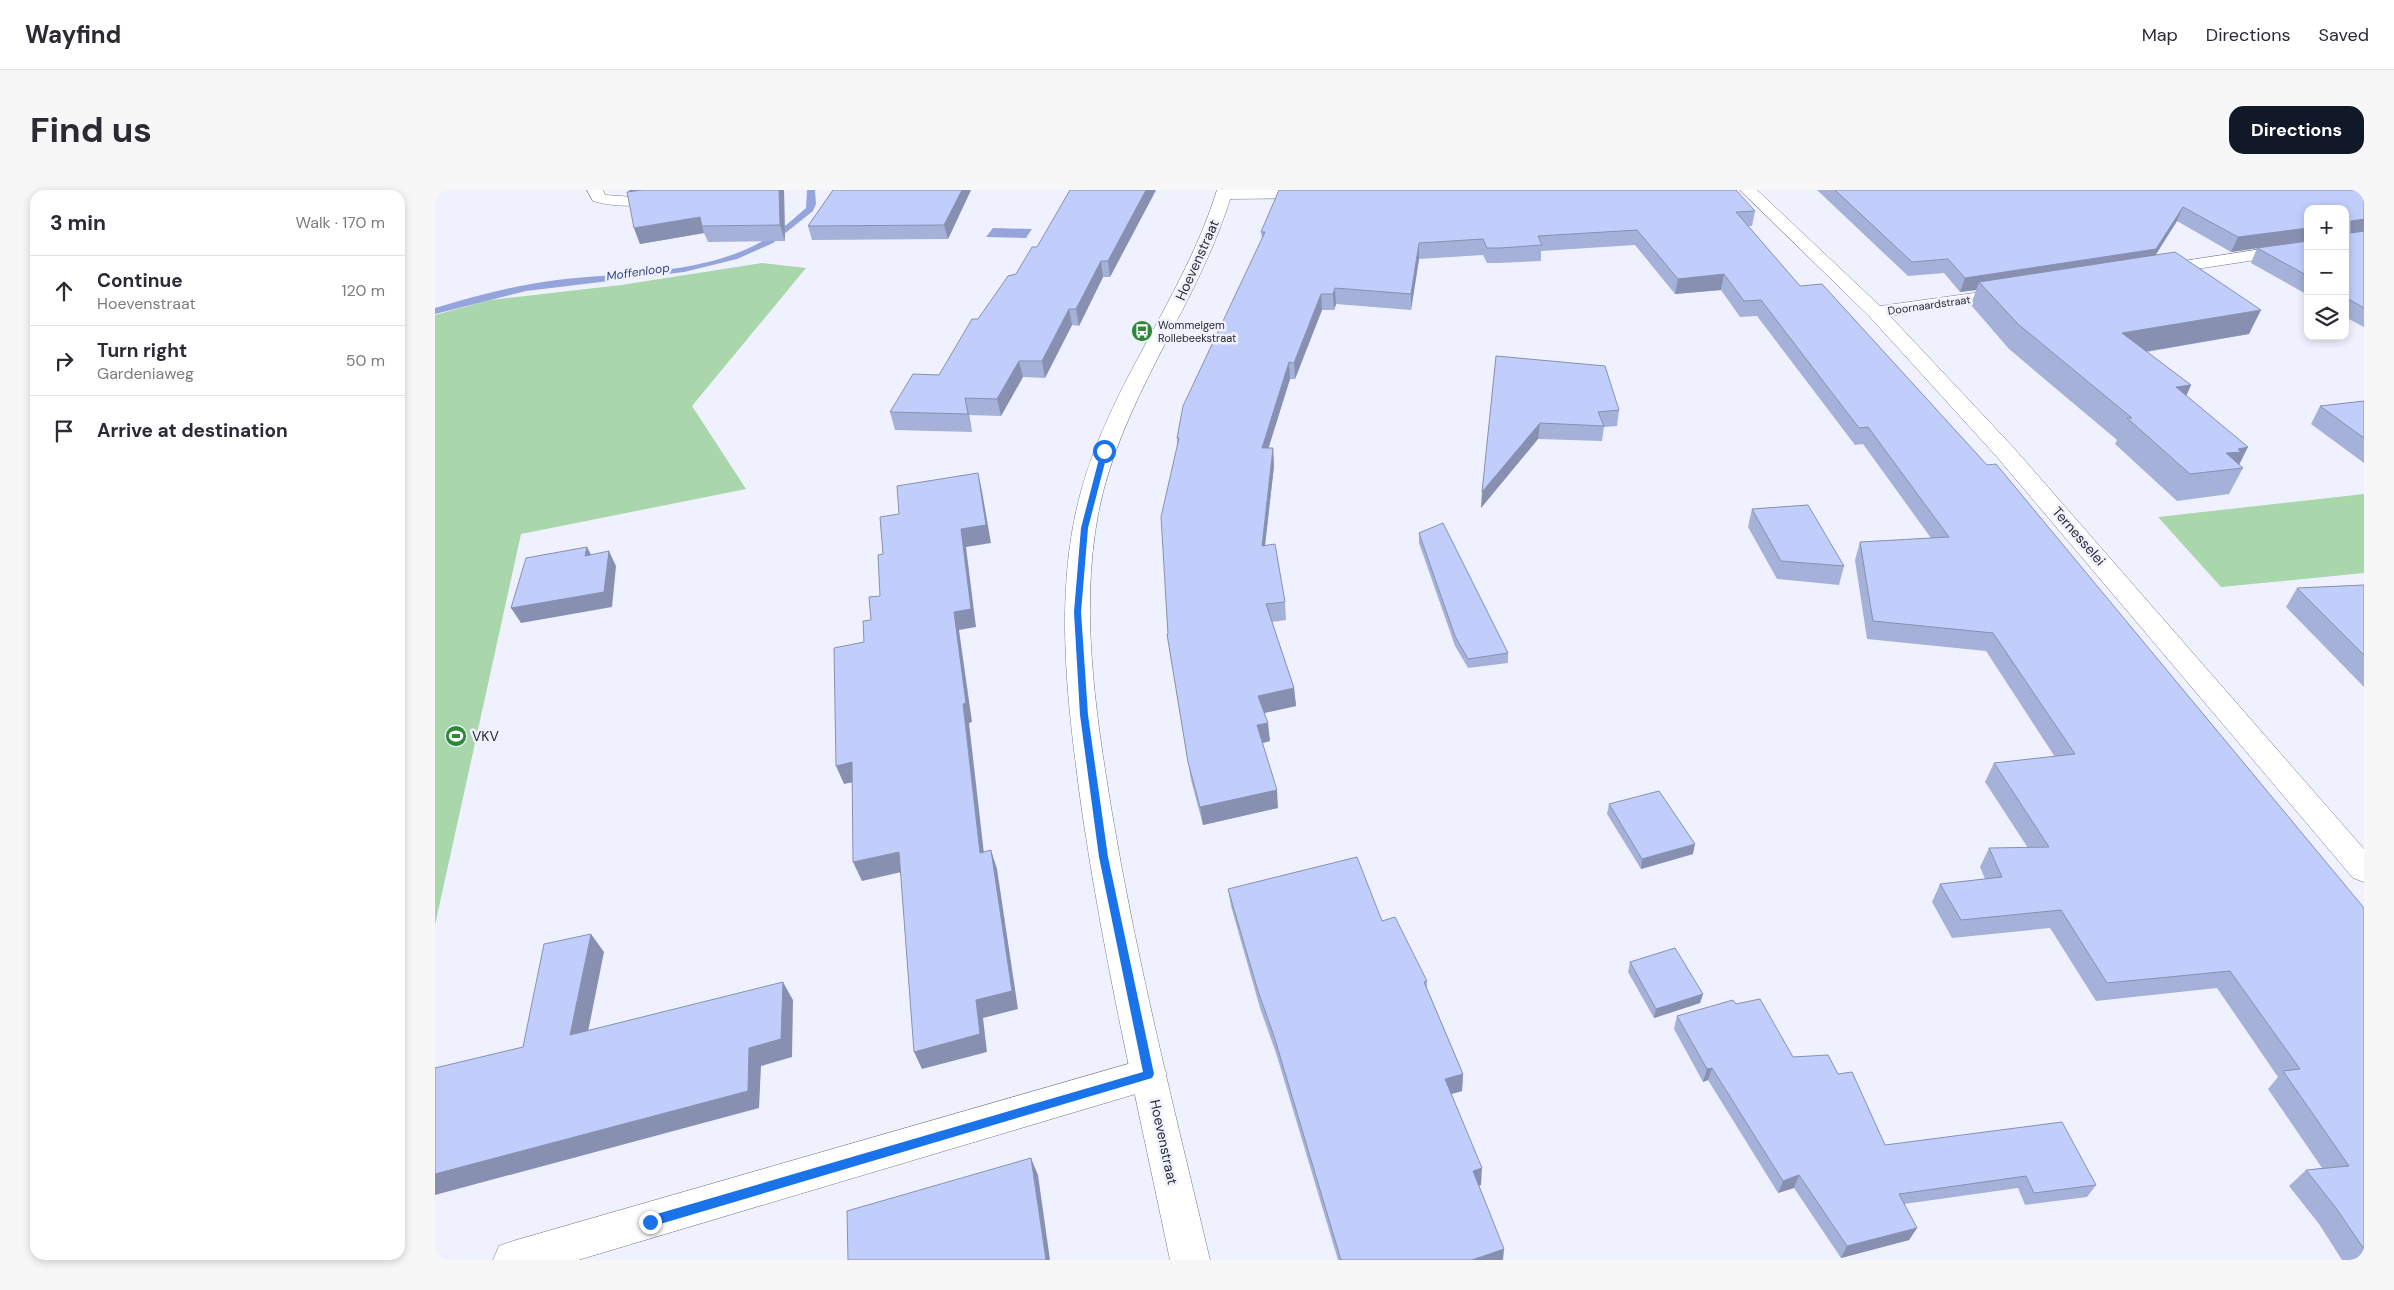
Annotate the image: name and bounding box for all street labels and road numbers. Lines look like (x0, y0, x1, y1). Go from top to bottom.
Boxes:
street label: Hoevenstraat (1171, 217, 1223, 303)
street label: Doornaardstraat (1887, 292, 1971, 318)
street label: Ternesselei (2049, 503, 2109, 569)
street label: Hoevenstraat (1146, 1098, 1182, 1186)

